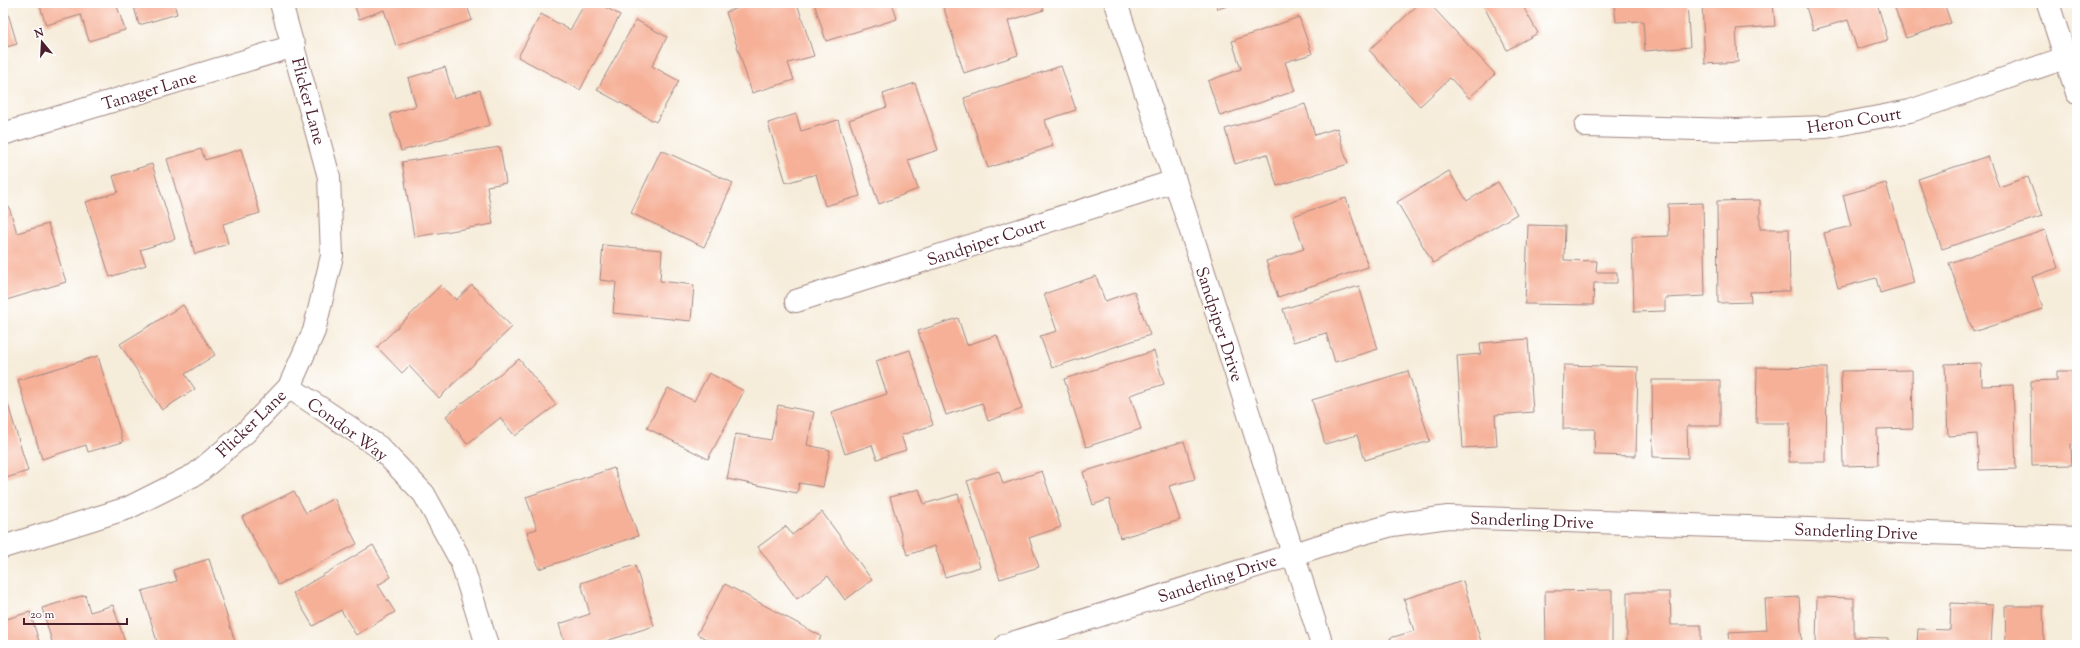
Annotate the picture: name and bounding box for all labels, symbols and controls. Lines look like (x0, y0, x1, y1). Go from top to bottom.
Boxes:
north arrow (22, 22, 62, 62)
text: N (32, 24, 46, 43)
street label: Flicker Lane (284, 55, 330, 148)
street label: Tanager Lane (99, 66, 200, 118)
street label: Heron Court (1805, 103, 1903, 141)
street label: Sandpiper Court (924, 212, 1049, 273)
street label: Sandpiper Drive (1188, 264, 1248, 385)
street label: Flicker Lane (212, 385, 293, 464)
street label: Condor Way (301, 393, 393, 469)
street label: Sanderling Drive (1470, 508, 1594, 536)
street label: Sanderling Drive (1794, 519, 1918, 547)
street label: Sanderling Drive (1155, 549, 1280, 610)
scale bar (24, 600, 127, 626)
text: 20 m (30, 606, 55, 624)

